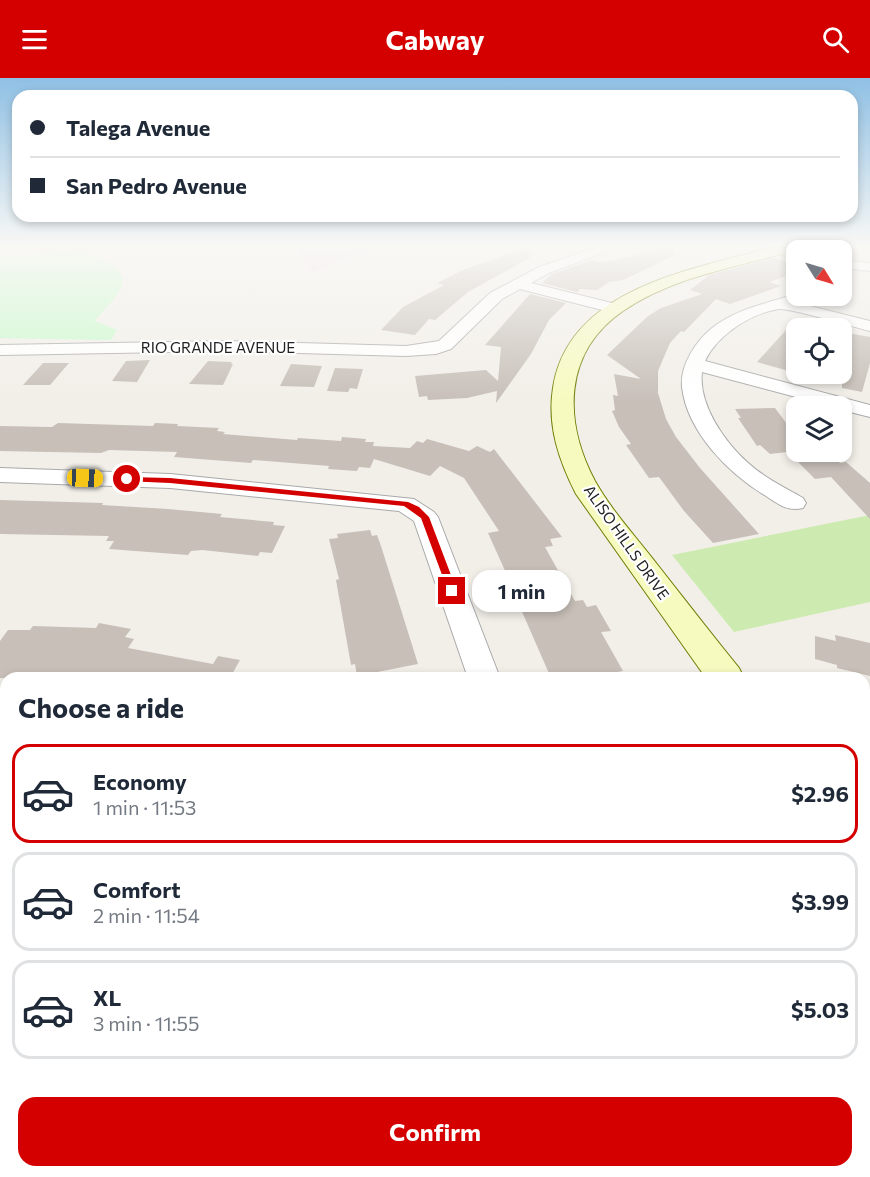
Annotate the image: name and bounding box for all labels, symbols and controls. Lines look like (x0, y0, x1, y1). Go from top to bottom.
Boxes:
icon: menu (18, 23, 51, 56)
text: Cabway (385, 23, 485, 56)
icon: search (819, 23, 852, 56)
text: Talega Avenue (66, 114, 210, 141)
text: San Pedro Avenue (66, 172, 247, 199)
north arrow (786, 240, 852, 306)
map controls (786, 240, 852, 462)
button: locate (786, 318, 852, 384)
street label: RIO GRANDE AVENUE (141, 338, 295, 356)
button: layers (786, 396, 852, 462)
route start (113, 465, 140, 492)
car (67, 468, 103, 488)
street label: ALISO HILLS DRIVE (581, 481, 673, 603)
callout: 1 min (473, 570, 572, 612)
route end (438, 577, 465, 604)
text: 1 min (498, 579, 545, 603)
text: Choose a ride (18, 691, 184, 724)
icon: car (21, 767, 75, 821)
text: Economy (93, 768, 187, 795)
text: $2.96 (791, 780, 849, 807)
text: 1 min · 11:53 (93, 795, 197, 819)
icon: car (21, 875, 75, 929)
text: Comfort (93, 876, 181, 903)
text: $3.99 (791, 888, 849, 915)
text: 2 min · 11:54 (93, 903, 200, 927)
icon: car (21, 983, 75, 1037)
text: XL (93, 984, 121, 1011)
text: $5.03 (791, 996, 849, 1023)
text: 3 min · 11:55 (93, 1011, 199, 1035)
button: Confirm (18, 1097, 852, 1166)

